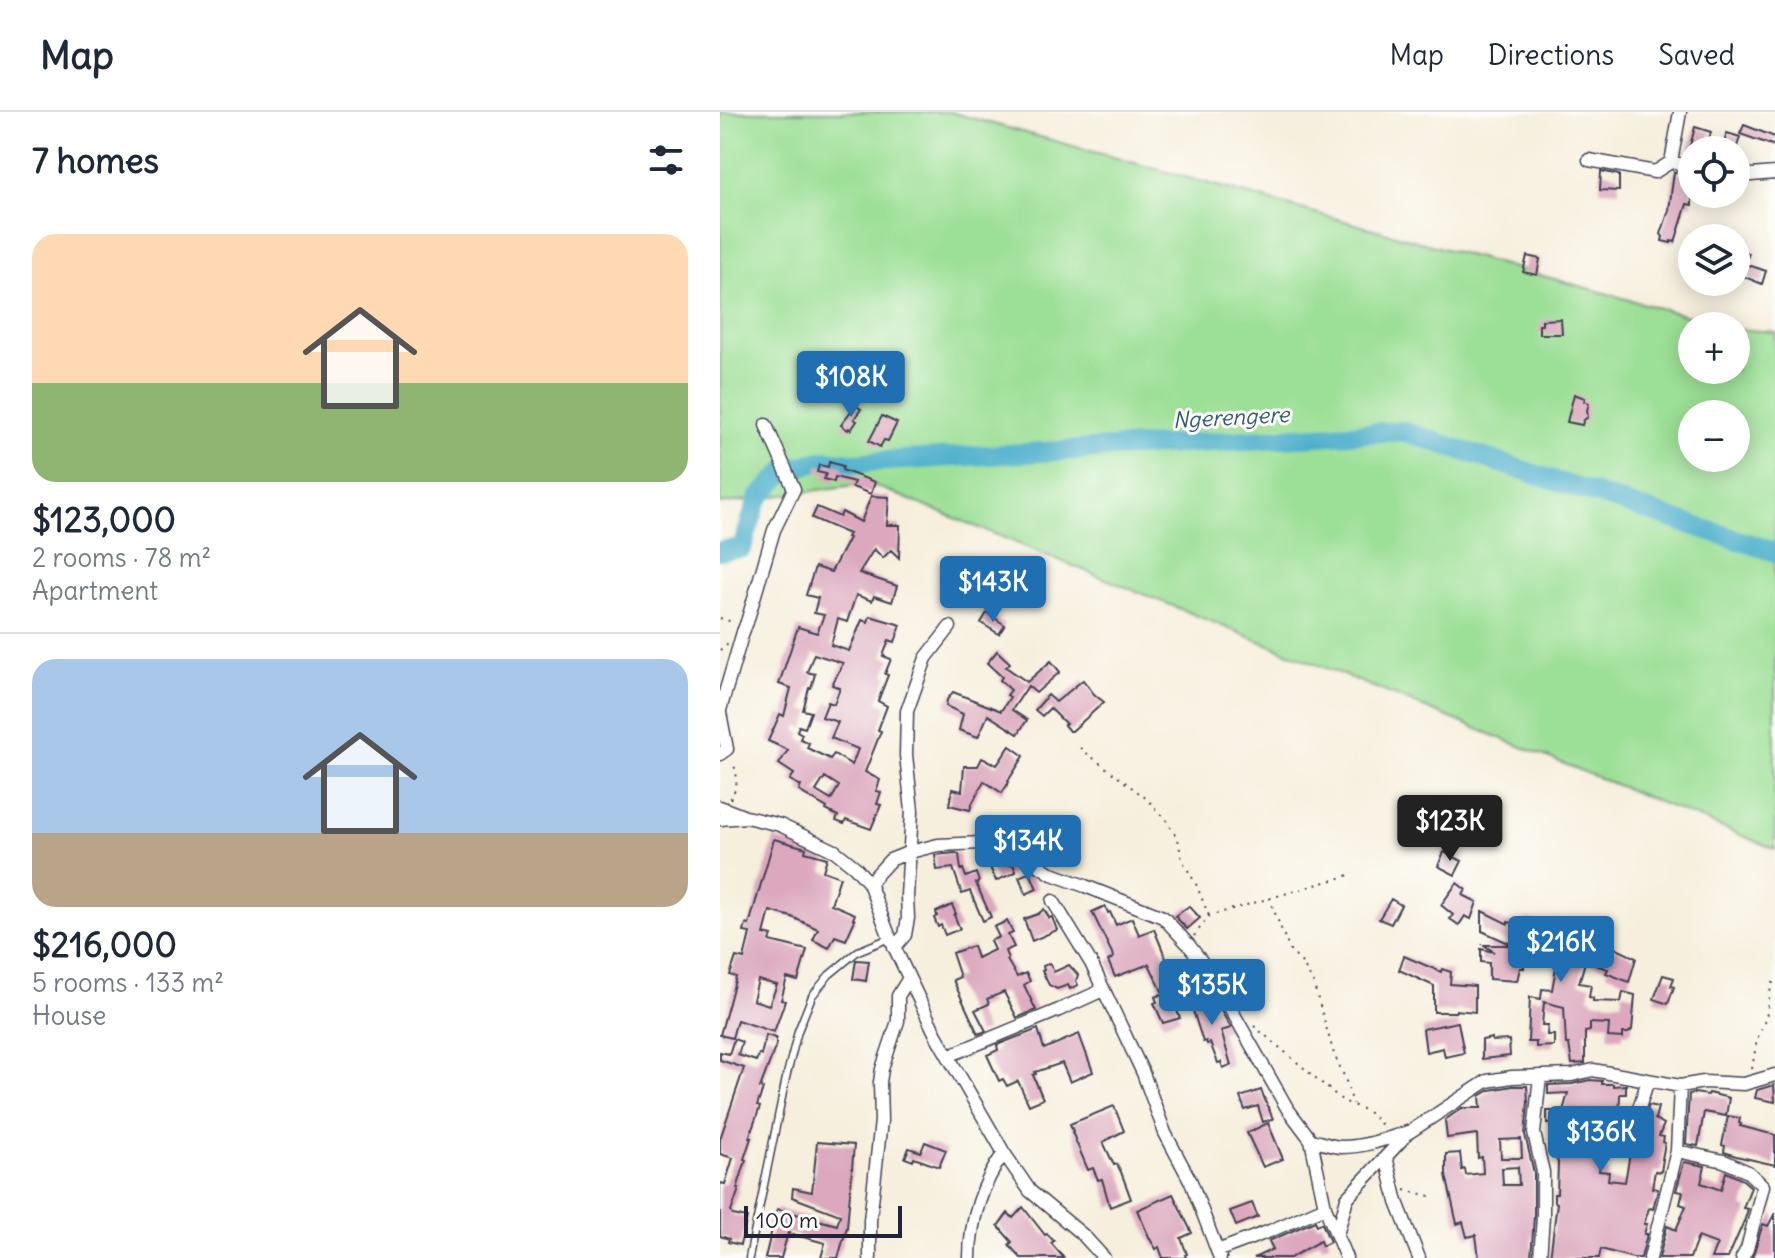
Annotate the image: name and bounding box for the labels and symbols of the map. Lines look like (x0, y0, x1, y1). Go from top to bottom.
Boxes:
pin: $108K (795, 351, 907, 419)
water label: Ngerengere (1172, 400, 1292, 434)
pin: $143K (937, 556, 1049, 624)
pin: $123K (1394, 795, 1506, 863)
pin: $134K (972, 815, 1084, 883)
pin: $216K (1505, 916, 1617, 984)
pin: $135K (1156, 959, 1268, 1027)
pin: $136K (1545, 1106, 1657, 1174)
scale bar (744, 1202, 902, 1238)

